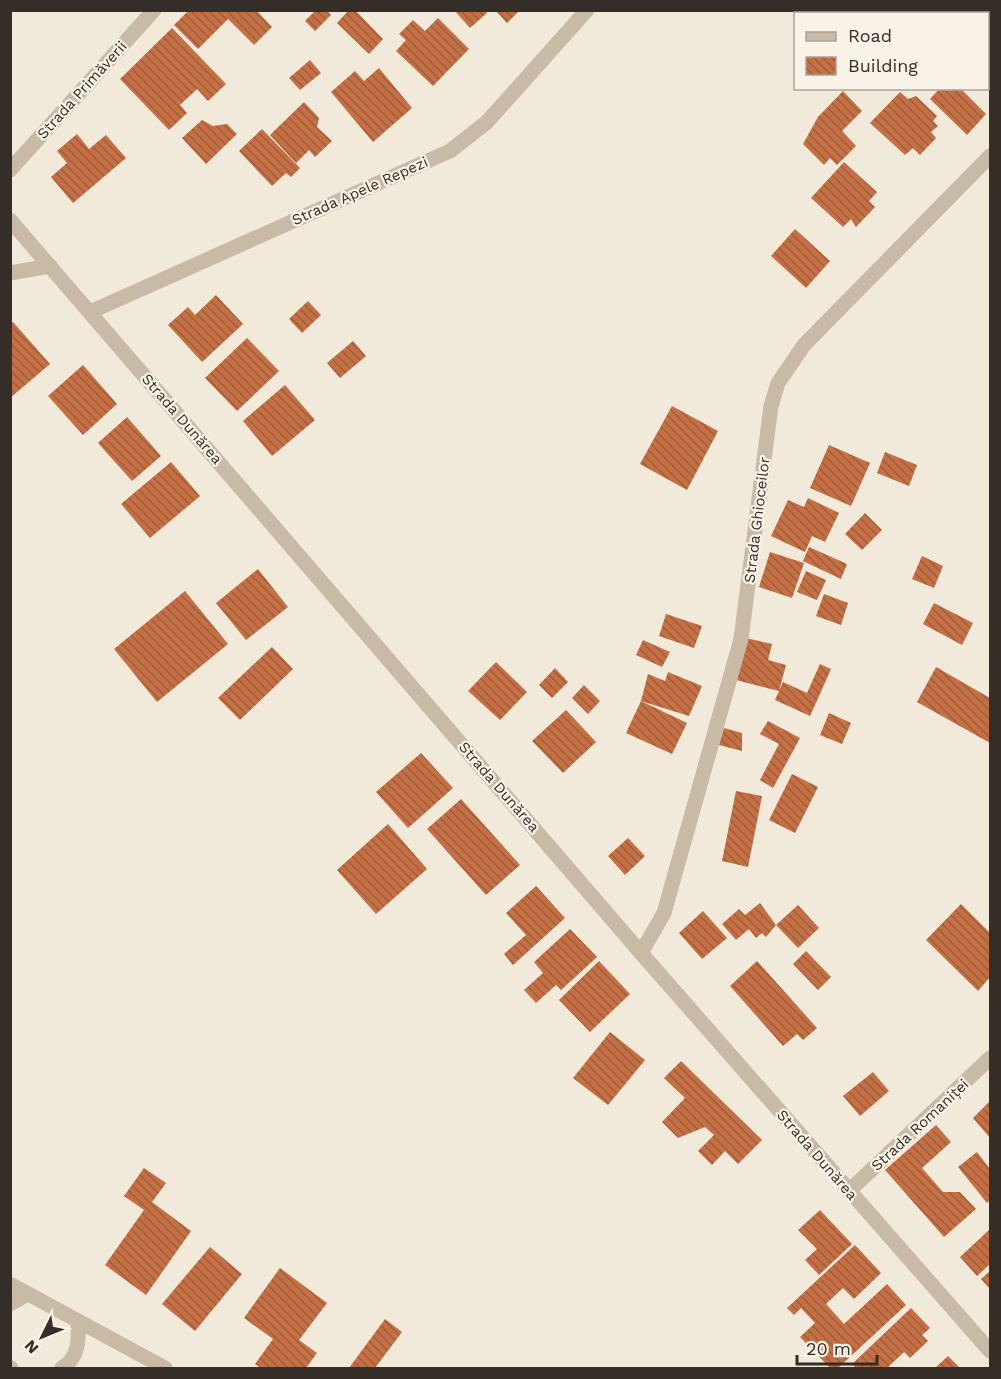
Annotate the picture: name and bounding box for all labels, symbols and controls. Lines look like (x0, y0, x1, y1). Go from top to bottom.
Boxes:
legend (794, 12, 989, 90)
text: Road (848, 25, 892, 46)
street label: Strada Primăverii (33, 37, 131, 143)
text: Building (848, 55, 918, 76)
street label: Strada Apele Repezi (289, 153, 431, 229)
street label: Strada Dunărea (138, 370, 226, 468)
street label: Strada Ghioceilor (740, 456, 774, 584)
street label: Strada Dunărea (455, 738, 543, 836)
street label: Strada Romaniței (868, 1075, 972, 1175)
street label: Strada Dunărea (773, 1106, 861, 1204)
north arrow (12, 1307, 72, 1367)
scale bar (797, 1328, 876, 1366)
text: N (20, 1336, 42, 1358)
text: 20 m (806, 1338, 851, 1359)

